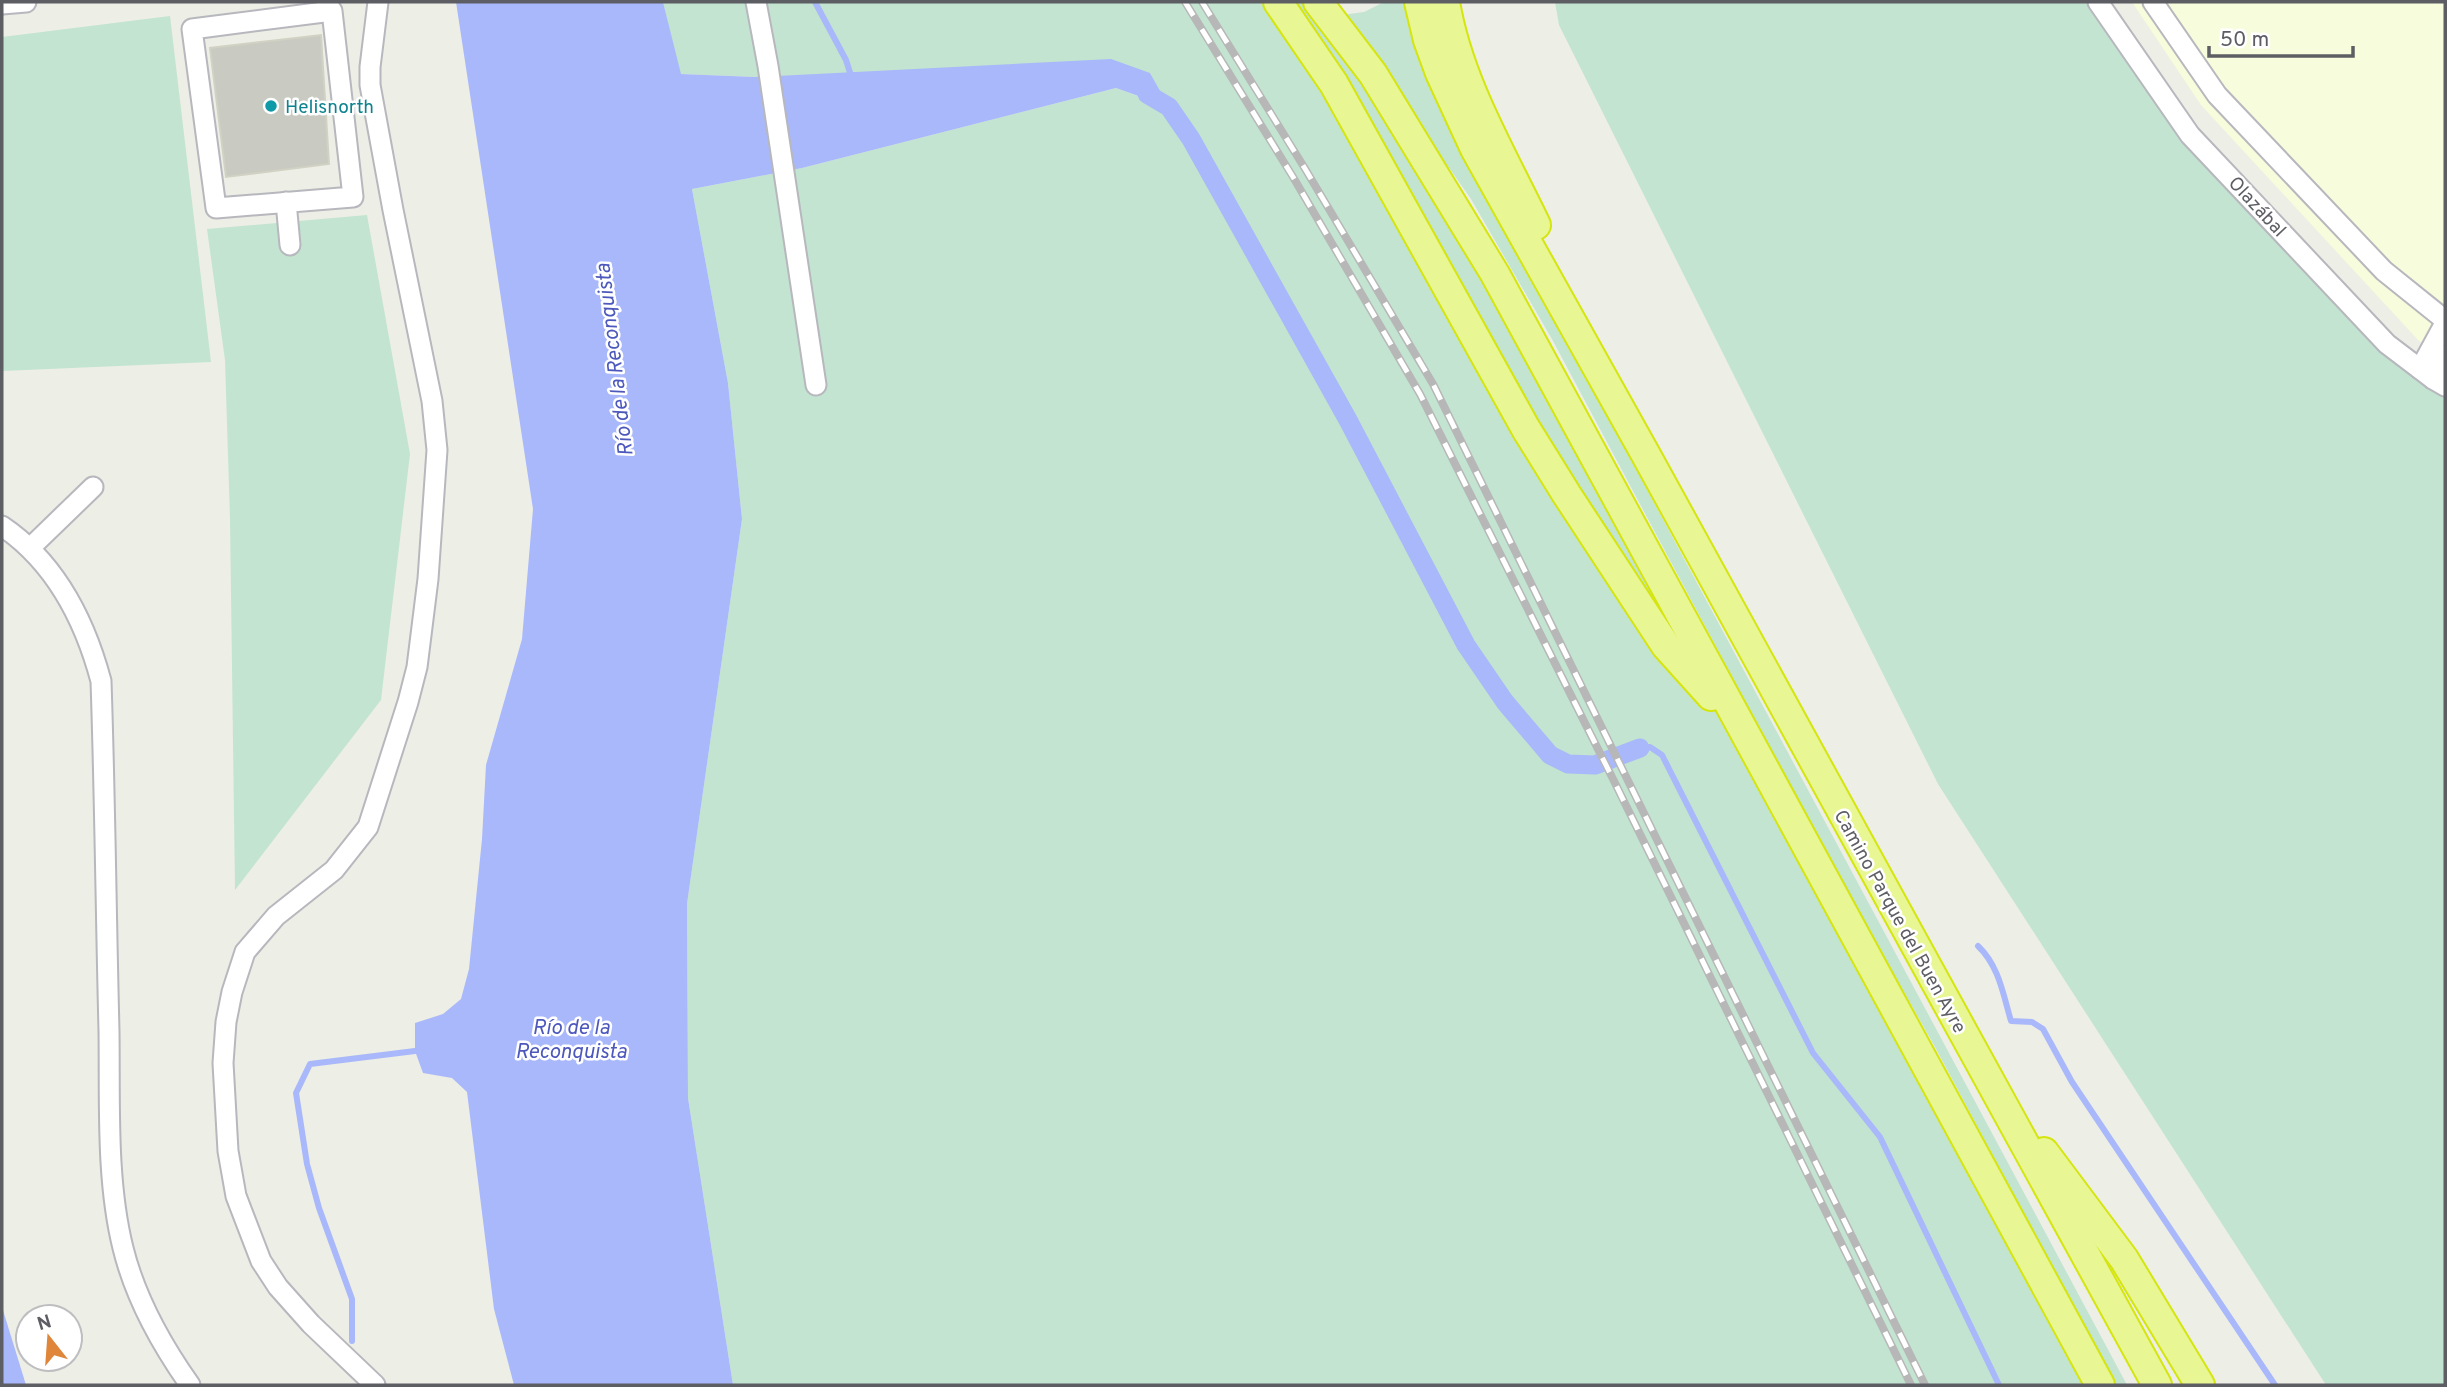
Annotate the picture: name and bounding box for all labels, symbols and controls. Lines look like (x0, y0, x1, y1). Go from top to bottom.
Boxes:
scale bar (2209, 14, 2352, 58)
text: 50 m (2220, 27, 2269, 54)
place label: Helisnorth (285, 96, 374, 120)
marker: Helisnorth (263, 98, 279, 114)
street label: Olazábal (2222, 172, 2291, 243)
water label: Río de la Reconquista (590, 262, 641, 458)
street label: Camino Parque del Buen Ayre (1828, 806, 1971, 1038)
water label: Río de la Reconquista (515, 1015, 627, 1066)
north arrow (14, 1303, 84, 1373)
text: N (35, 1310, 55, 1337)

